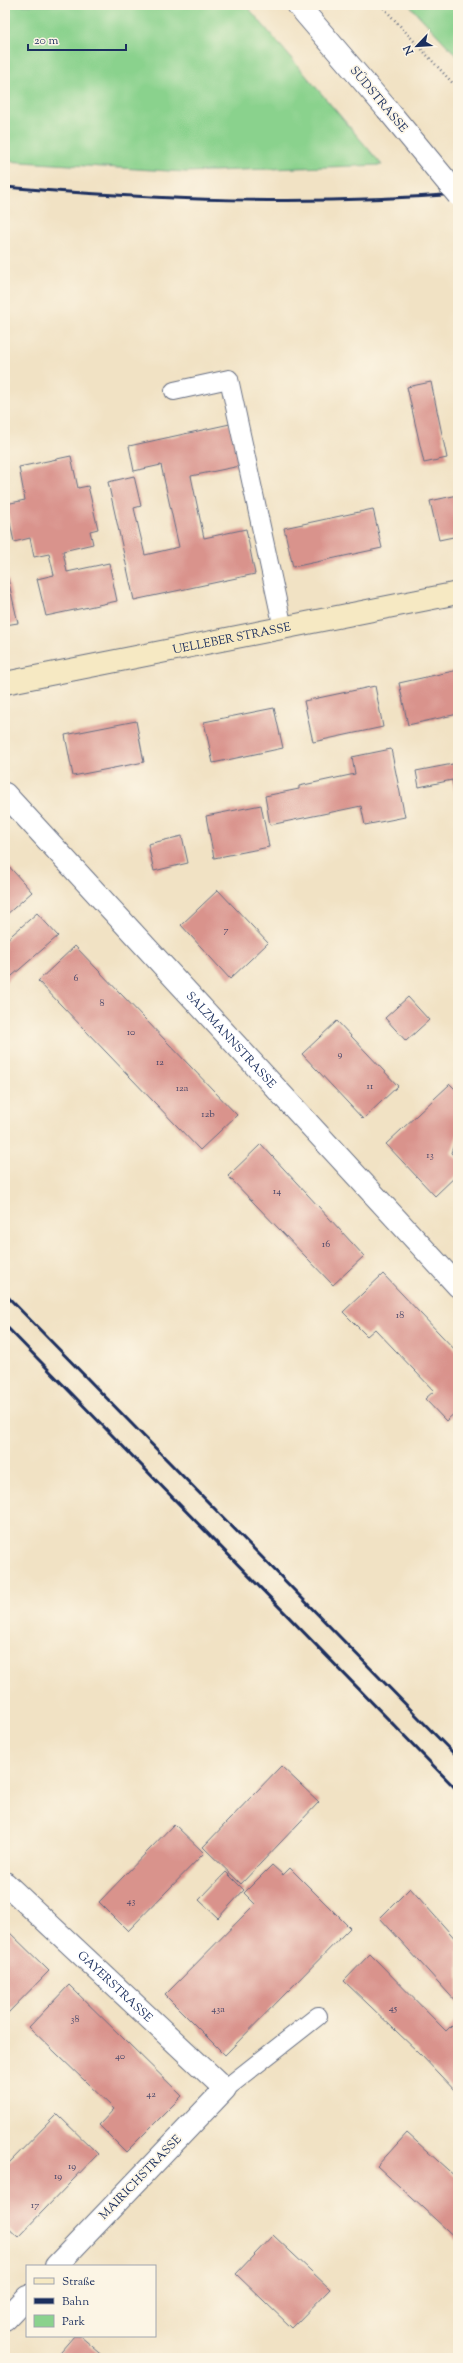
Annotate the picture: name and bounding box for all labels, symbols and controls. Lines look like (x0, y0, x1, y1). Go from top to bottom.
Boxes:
scale bar (28, 26, 126, 52)
north arrow (397, 26, 437, 66)
text: 20 m (34, 32, 59, 50)
text: N (400, 42, 418, 58)
street label: SÜDSTRASSE (345, 63, 412, 137)
street label: UELLEBER STRASSE (171, 618, 293, 659)
house number: 7 (223, 923, 229, 938)
house number: 6 (74, 971, 79, 986)
street label: SALZMANNSTRASSE (181, 988, 280, 1093)
house number: 8 (100, 996, 105, 1011)
house number: 10 (127, 1025, 135, 1040)
house number: 9 (338, 1047, 343, 1062)
house number: 12 (156, 1055, 164, 1070)
house number: 11 (367, 1079, 374, 1094)
house number: 12a (176, 1081, 189, 1096)
house number: 12b (201, 1107, 215, 1122)
house number: 13 (426, 1148, 434, 1163)
house number: 14 (273, 1184, 281, 1199)
house number: 16 (322, 1237, 330, 1252)
house number: 18 (396, 1308, 404, 1323)
house number: 43 (126, 1894, 136, 1909)
street label: GAYERSTRASSE (73, 1947, 157, 2027)
house number: 45 (389, 2001, 398, 2016)
house number: 43a (211, 2002, 225, 2017)
house number: 38 (70, 2012, 80, 2027)
house number: 40 (115, 2049, 125, 2064)
house number: 42 (146, 2087, 156, 2102)
street label: MAIRICHSTRASSE (95, 2131, 187, 2224)
house number: 19 (68, 2159, 76, 2174)
house number: 19 (54, 2169, 62, 2184)
house number: 17 (31, 2198, 39, 2213)
legend (26, 2265, 156, 2337)
text: Straße (62, 2273, 96, 2291)
text: Bahn (62, 2293, 89, 2311)
text: Park (62, 2313, 85, 2331)

